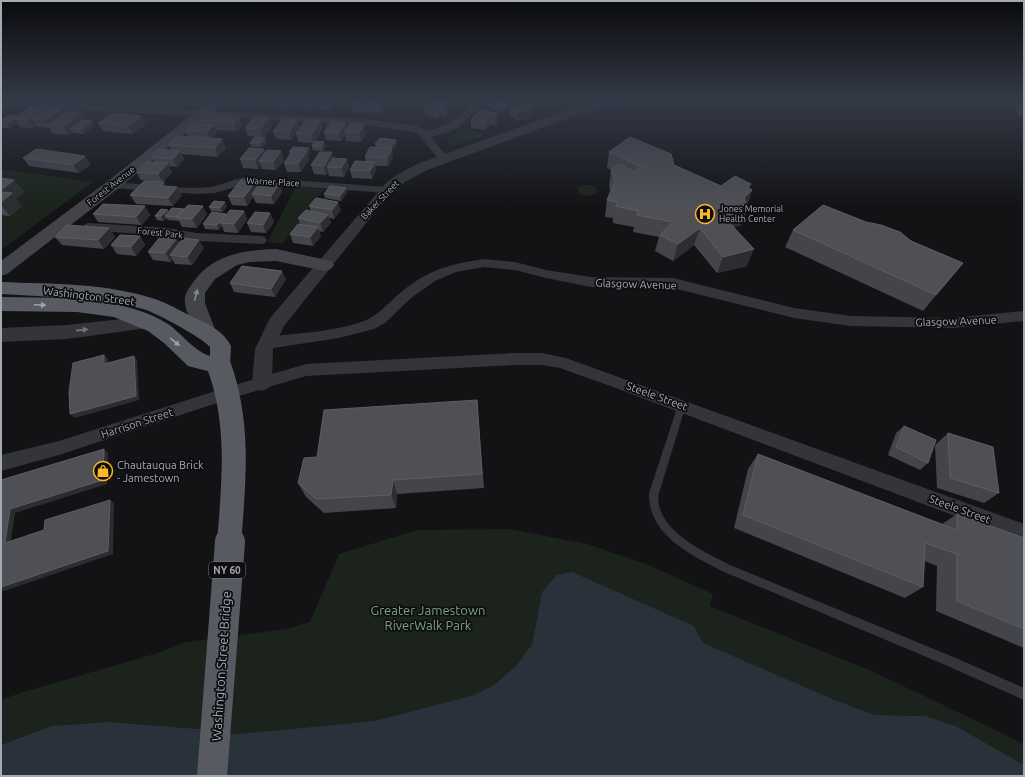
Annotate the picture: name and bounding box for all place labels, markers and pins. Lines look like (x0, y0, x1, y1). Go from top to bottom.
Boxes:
hospital icon: Jones Memorial Health Center (694, 203, 716, 225)
place label: Jones Memorial Health Center (719, 204, 784, 224)
place label: Chautauqua Brick - Jamestown (117, 459, 204, 484)
shop icon: Chautauqua Brick - Jamestown (92, 460, 114, 482)

